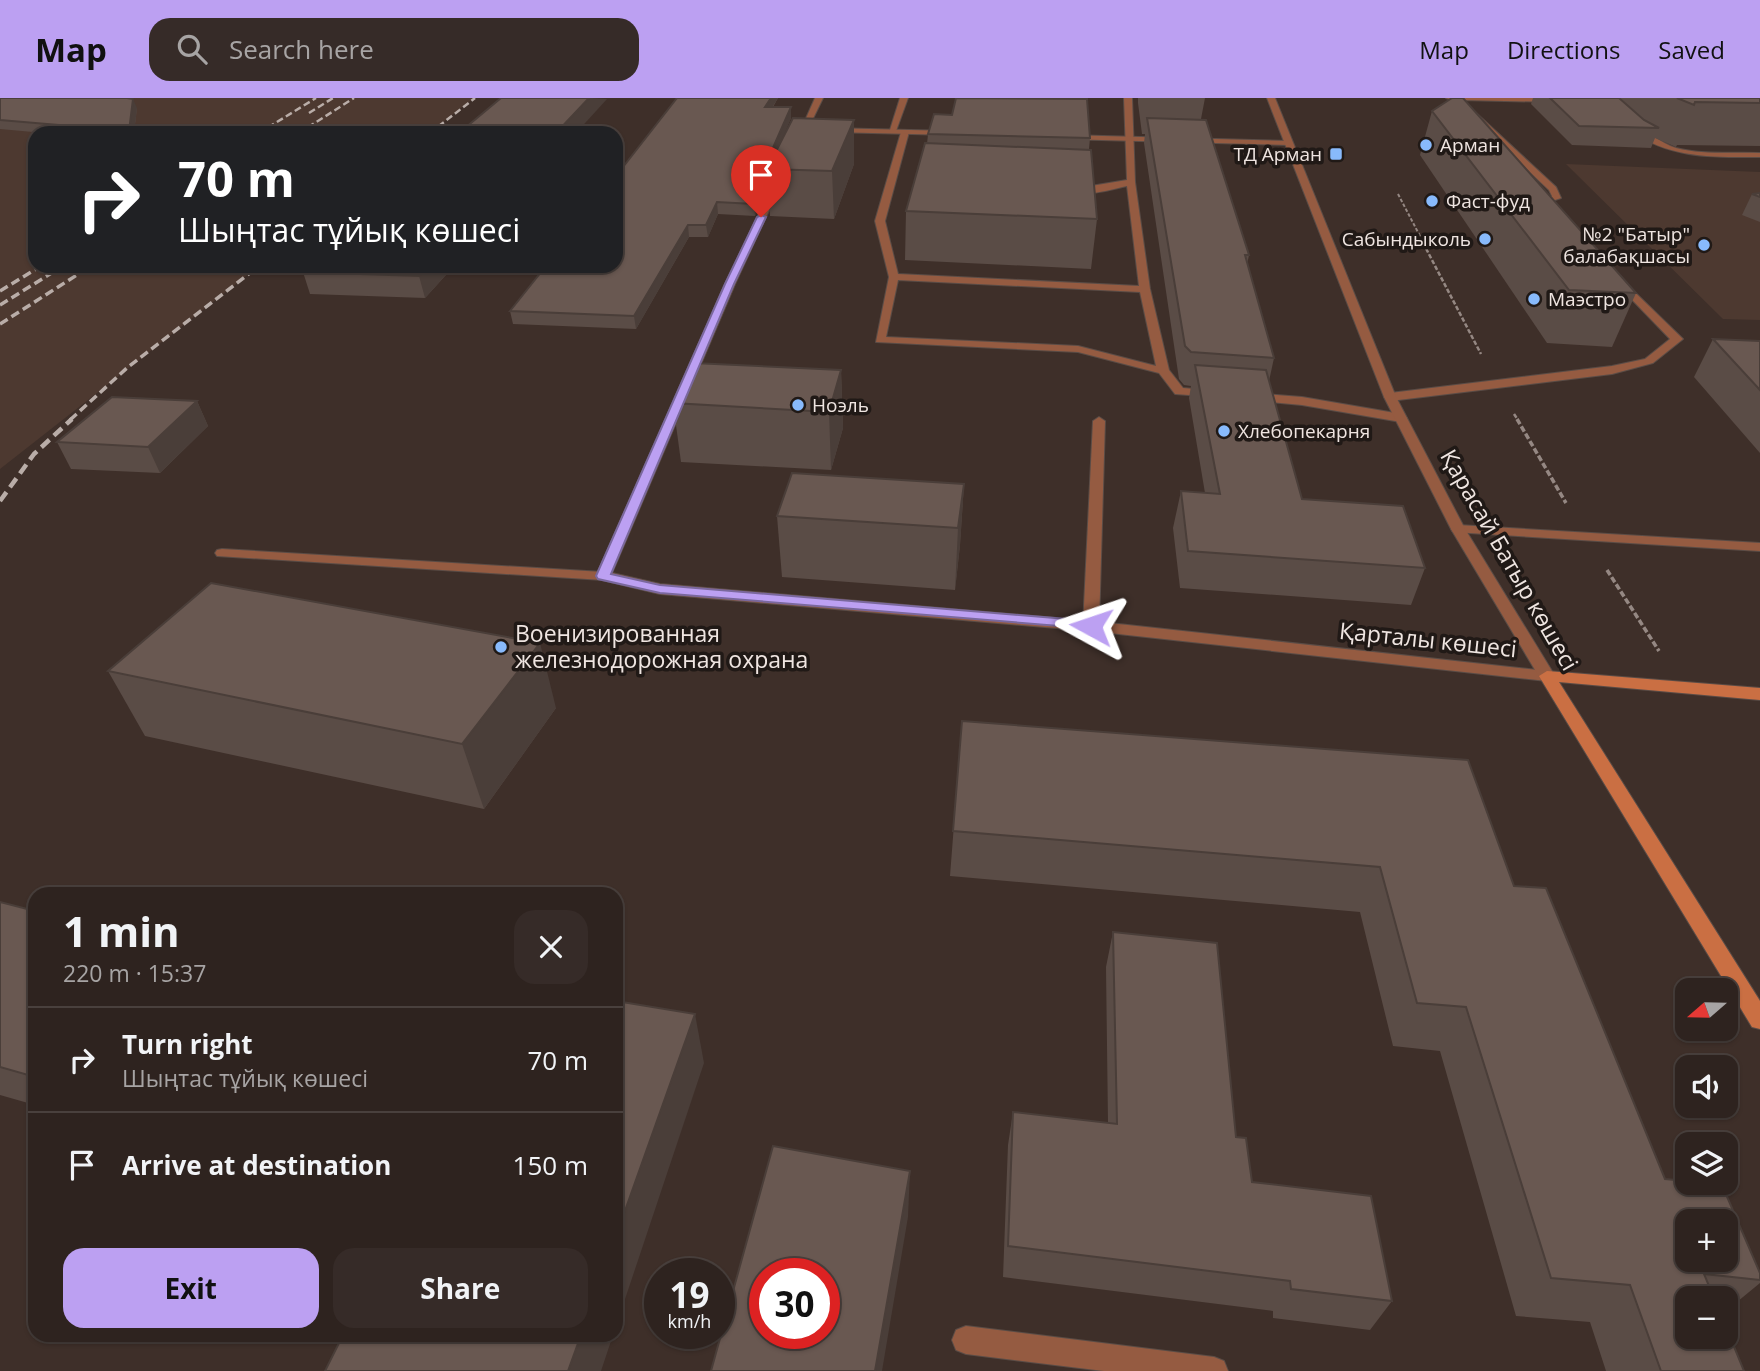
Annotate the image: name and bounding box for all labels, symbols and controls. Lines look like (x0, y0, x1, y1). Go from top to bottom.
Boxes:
search box (149, 18, 639, 81)
text: Map (35, 27, 107, 72)
icon: search (173, 30, 211, 68)
text: Search here (229, 31, 374, 67)
text: Map (1419, 33, 1469, 66)
text: Directions (1507, 33, 1620, 66)
text: Saved (1658, 33, 1725, 66)
place label: Арман (1440, 132, 1500, 158)
marker: Арман (1418, 137, 1434, 153)
place label: ТД Арман (1233, 141, 1322, 167)
text: 70 m (178, 145, 295, 211)
pin (731, 145, 791, 217)
marker: ТД Арман (1328, 146, 1344, 162)
icon: right (63, 154, 154, 245)
icon: arrive (742, 156, 780, 194)
place label: Фаст-фуд (1446, 188, 1530, 214)
marker: Фаст-фуд (1424, 193, 1440, 209)
text: Шыңтас тұйық көшесі (178, 208, 520, 251)
place label: №2 "Батыр" балабақшасы (1563, 221, 1690, 269)
place label: Сабындыколь (1342, 226, 1471, 252)
marker: Сабындыколь (1477, 231, 1493, 247)
marker: №2 "Батыр" балабақшасы (1696, 237, 1712, 253)
place label: Маэстро (1548, 286, 1626, 312)
marker: Маэстро (1526, 291, 1542, 307)
place label: Ноэль (812, 392, 869, 418)
marker: Ноэль (790, 397, 806, 413)
place label: Хлебопекарня (1238, 418, 1370, 444)
marker: Хлебопекарня (1216, 423, 1232, 439)
street label: Қарасай Батыр көшесі (1433, 443, 1586, 676)
position arrow (1054, 589, 1128, 663)
street label: Қарталы көшесі (1338, 614, 1518, 664)
place label: Военизированная железнодорожная охрана (515, 617, 808, 675)
marker: Военизированная железнодорожная охрана (493, 639, 509, 655)
text: 1 min (63, 902, 180, 959)
button: close (514, 910, 588, 984)
text: 220 m · 15:37 (63, 957, 206, 989)
north arrow (1675, 978, 1738, 1041)
map controls (1675, 978, 1738, 1349)
text: Turn right (122, 1026, 253, 1062)
icon: right (63, 1041, 101, 1079)
text: 70 m (527, 1042, 588, 1078)
button: sound (1675, 1055, 1738, 1118)
text: Шыңтас тұйық көшесі (122, 1062, 368, 1094)
button: layers (1675, 1132, 1738, 1195)
icon: arrive (63, 1146, 101, 1184)
text: Arrive at destination (122, 1147, 391, 1183)
text: 150 m (513, 1147, 588, 1183)
button: + (1675, 1209, 1738, 1272)
button: Exit (63, 1248, 319, 1328)
button: Share (333, 1248, 588, 1328)
speed limit sign: 30 (749, 1258, 840, 1349)
text: 19 (669, 1271, 710, 1318)
button: − (1675, 1286, 1738, 1349)
text: km/h (668, 1309, 711, 1333)

